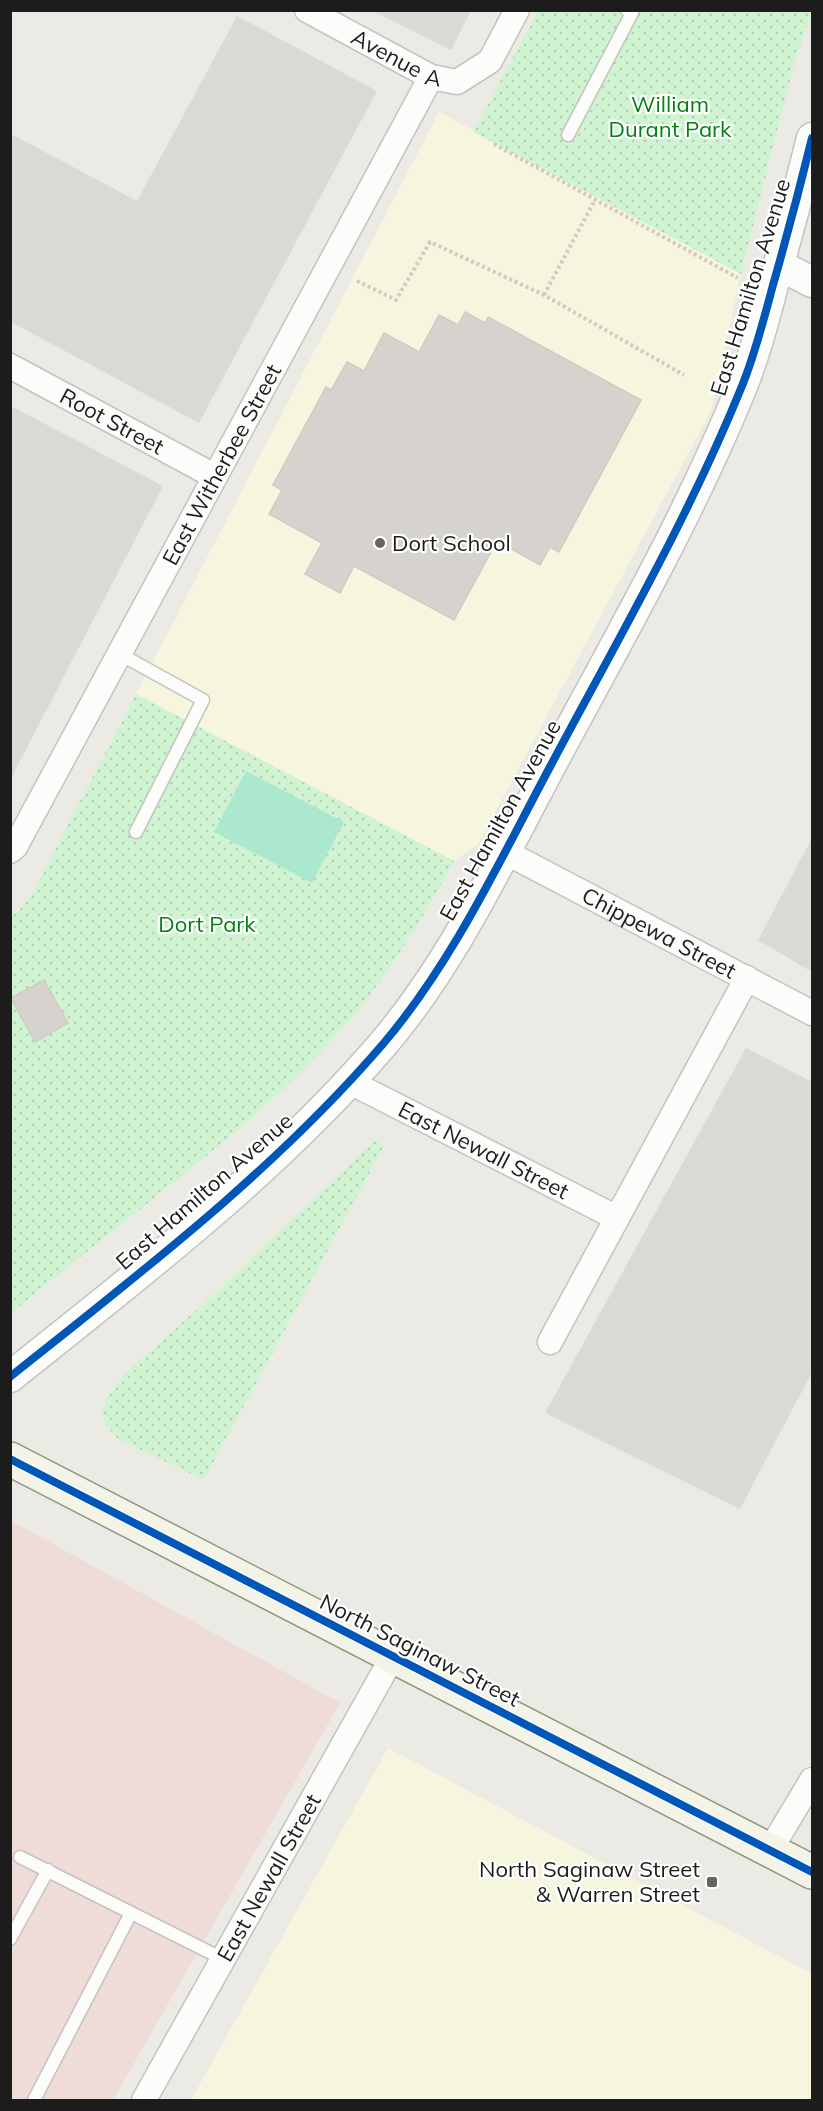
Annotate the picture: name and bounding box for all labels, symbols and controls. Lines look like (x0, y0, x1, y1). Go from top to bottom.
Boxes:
street label: Avenue A (347, 23, 444, 93)
park label: William Durant Park (609, 90, 732, 143)
street label: East Hamilton Avenue (704, 175, 796, 399)
street label: East Witherbee Street (156, 359, 287, 570)
street label: Root Street (55, 382, 169, 461)
place label: Dort School (392, 529, 511, 557)
marker: Dort School (373, 536, 387, 550)
street label: East Hamilton Avenue (433, 715, 567, 925)
street label: Chippewa Street (577, 881, 741, 985)
park label: Dort Park (158, 910, 256, 938)
street label: East Newall Street (394, 1095, 574, 1205)
street label: East Hamilton Avenue (110, 1106, 298, 1276)
street label: North Saginaw Street (315, 1587, 525, 1713)
street label: East Newall Street (211, 1789, 327, 1966)
place label: North Saginaw Street & Warren Street (479, 1855, 700, 1908)
marker: North Saginaw Street & Warren Street (705, 1875, 719, 1889)

